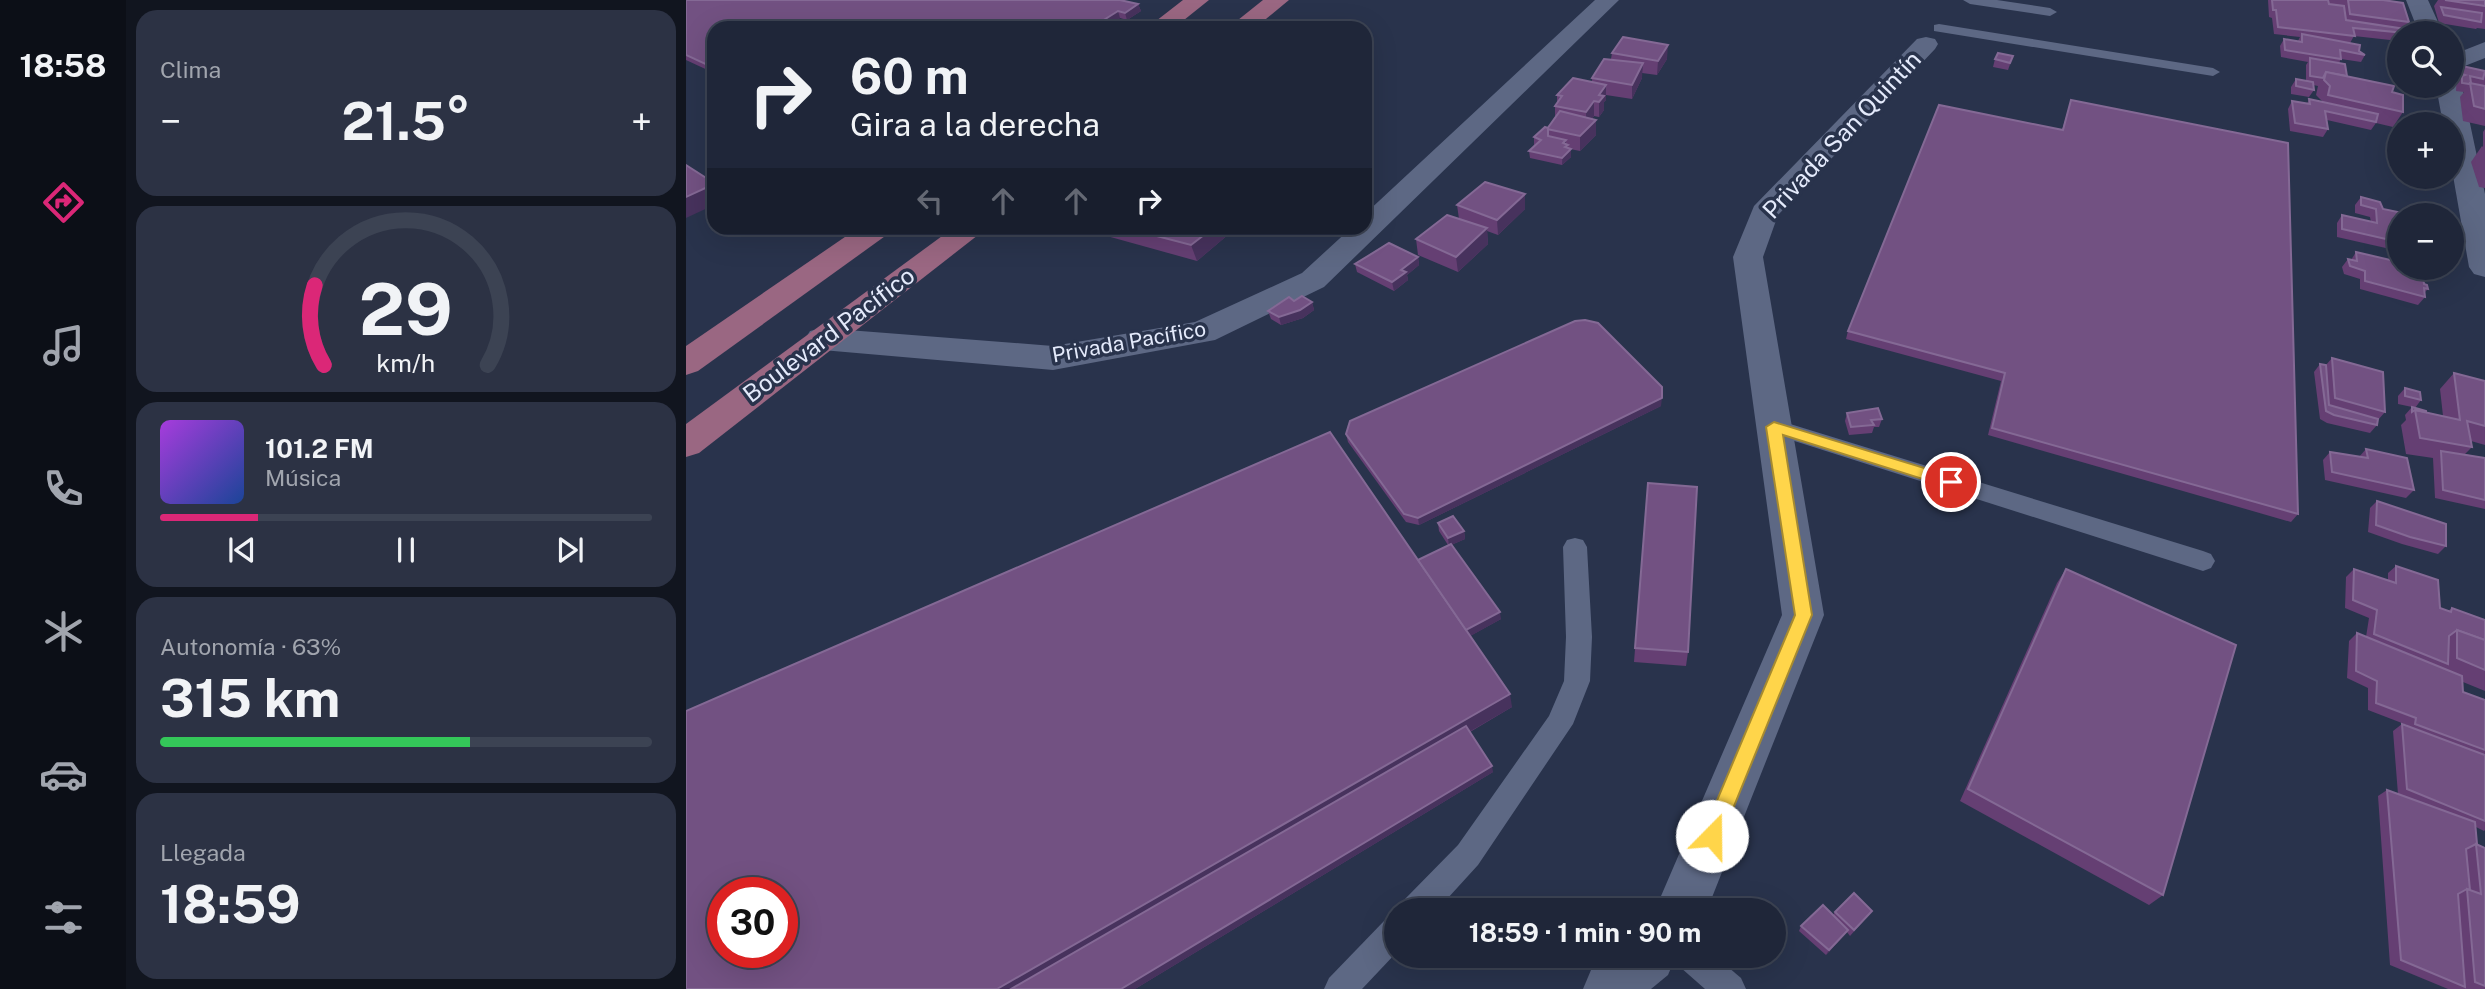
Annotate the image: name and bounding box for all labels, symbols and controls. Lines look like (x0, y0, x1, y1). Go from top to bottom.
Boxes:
map controls (2387, 21, 2464, 280)
button: search (2387, 21, 2464, 98)
street label: Privada San Quintín (1756, 45, 1926, 224)
text: 18:58 (20, 47, 106, 84)
text: 60 m (850, 47, 969, 105)
icon: right (735, 49, 826, 140)
text: Clima (160, 56, 221, 83)
text: 21.5° (341, 91, 471, 152)
text: − (160, 99, 181, 144)
text: + (631, 99, 652, 144)
text: Gira a la derecha (850, 106, 1100, 143)
button: + (2387, 112, 2464, 189)
icon: directions (39, 178, 88, 227)
icon: left (911, 182, 949, 220)
icon: ahead (984, 182, 1022, 220)
icon: ahead (1057, 182, 1095, 220)
icon: right (1130, 182, 1168, 220)
button: − (2387, 203, 2464, 280)
street label: Boulevard Pacífico (737, 261, 920, 408)
text: 29 (359, 266, 453, 351)
street label: Privada Pacífico (1050, 316, 1208, 367)
icon: music (39, 321, 88, 370)
text: km/h (377, 347, 435, 377)
text: 101.2 FM (265, 433, 374, 464)
pin (1921, 452, 1981, 512)
icon: arrive (1932, 463, 1970, 501)
icon: phone (39, 464, 88, 513)
text: Música (265, 464, 341, 491)
icon: previous (223, 531, 261, 569)
icon: pause (387, 531, 425, 569)
icon: next (551, 531, 589, 569)
icon: climate (39, 607, 88, 656)
text: Autonomía · 63% (160, 633, 341, 660)
text: 315 km (160, 668, 340, 729)
icon: car (39, 750, 88, 799)
position arrow (1675, 799, 1749, 873)
text: Llegada (160, 839, 246, 866)
text: 18:59 (160, 874, 301, 935)
speed limit sign: 30 (707, 877, 798, 968)
icon: filters (39, 893, 88, 942)
text: 18:59 · 1 min · 90 m (1469, 917, 1701, 948)

